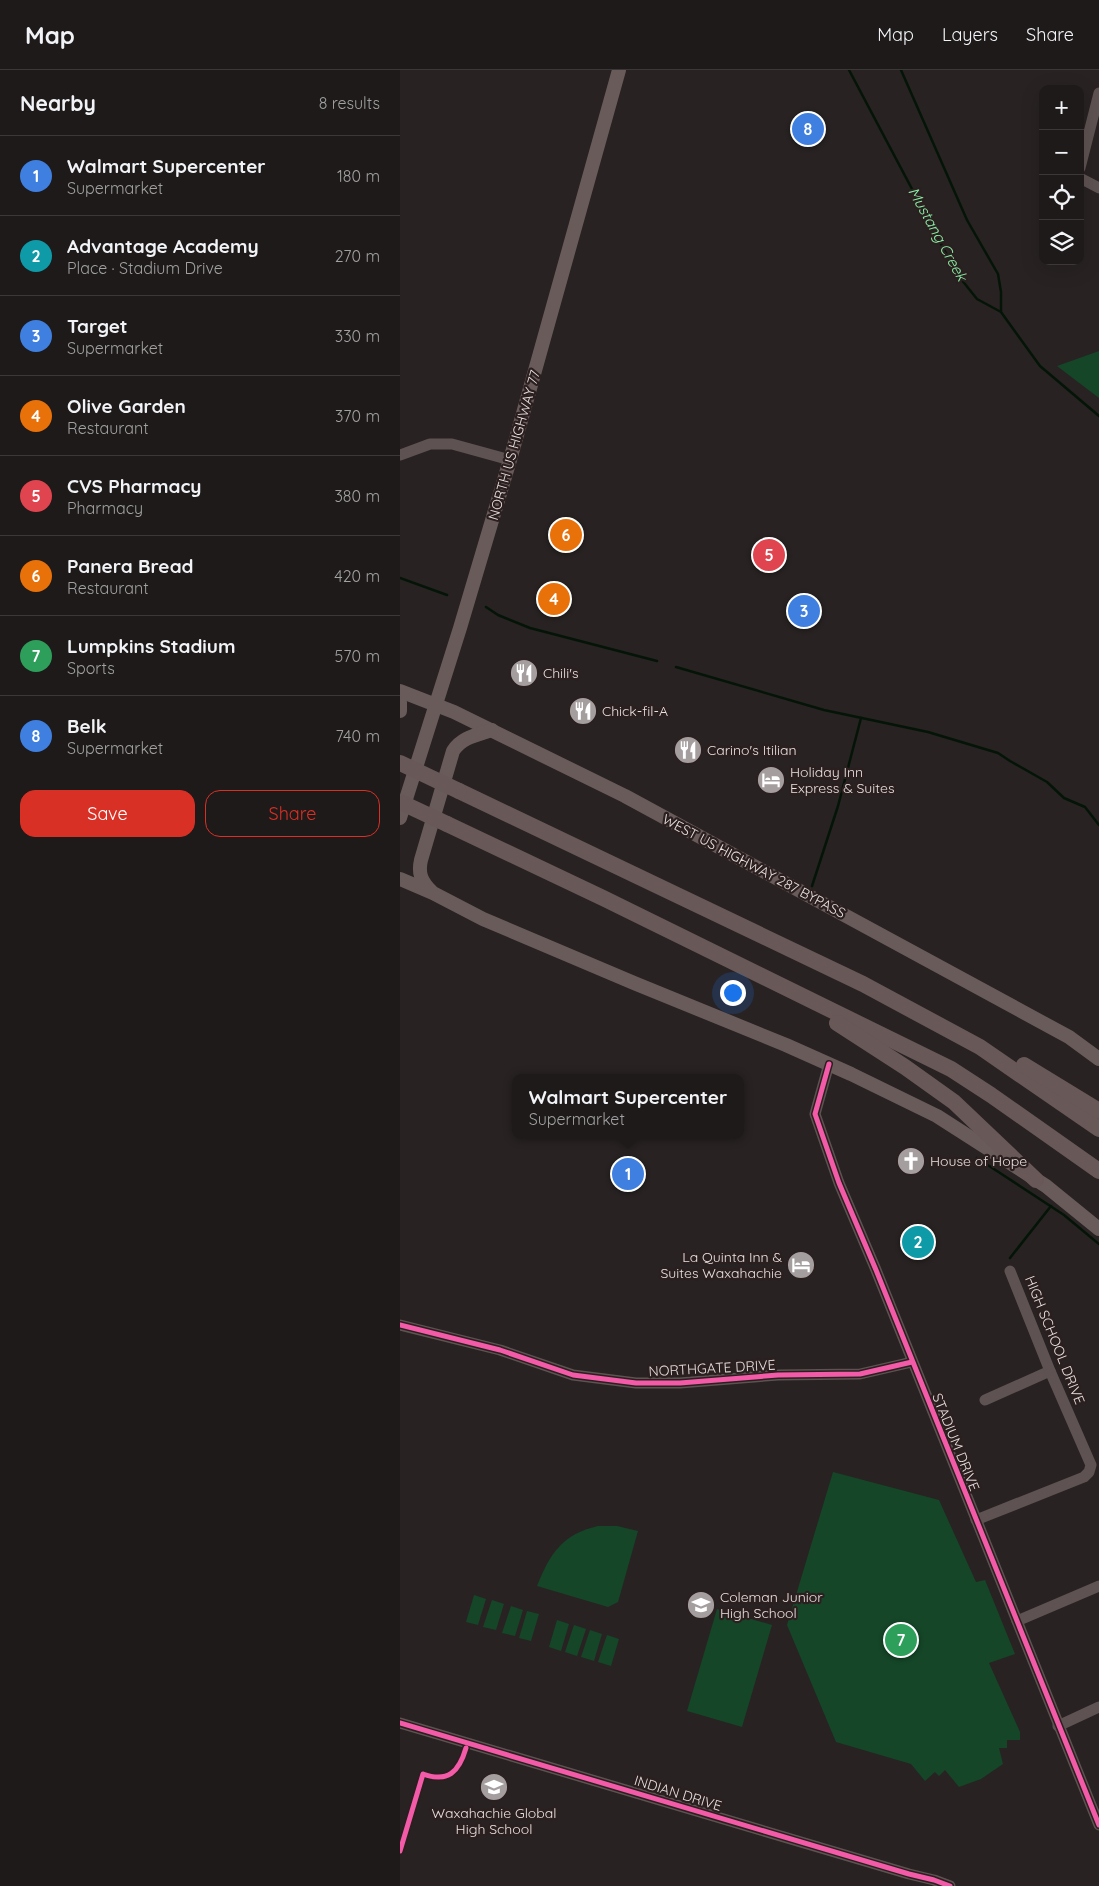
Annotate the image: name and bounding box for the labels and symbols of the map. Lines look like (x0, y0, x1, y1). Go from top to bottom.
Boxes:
pin: 8 (792, 110, 824, 148)
water label: Mustang Creek (904, 184, 973, 286)
street label: NORTH US HIGHWAY 77 (484, 368, 544, 522)
pin: 6 (550, 516, 582, 554)
pin: 5 (753, 536, 785, 574)
pin: 4 (538, 580, 570, 618)
pin: 3 (788, 592, 820, 630)
restaurant icon: Chili's (509, 658, 539, 688)
place label: Chili's (543, 664, 579, 682)
restaurant icon: Chick-fil-A (568, 696, 598, 726)
place label: Chick-fil-A (602, 702, 668, 720)
restaurant icon: Carino's Itilian (673, 735, 703, 765)
place label: Carino's Itilian (707, 741, 797, 759)
place label: Holiday Inn Express & Suites (790, 763, 894, 797)
hotel icon: Holiday Inn Express & Suites (756, 765, 786, 795)
street label: WEST US HIGHWAY 287 BYPASS (659, 810, 849, 922)
your location (720, 980, 746, 1006)
church icon: House of Hope (896, 1146, 926, 1176)
place label: House of Hope (930, 1152, 1027, 1170)
pin: 1 (612, 1155, 644, 1193)
pin: 2 (902, 1223, 934, 1261)
place label: La Quinta Inn & Suites Waxahachie (661, 1248, 782, 1282)
hotel icon: La Quinta Inn & Suites Waxahachie (786, 1250, 816, 1280)
street label: HIGH SCHOOL DRIVE (1021, 1273, 1089, 1407)
street label: NORTHGATE DRIVE (648, 1356, 776, 1380)
street label: STADIUM DRIVE (928, 1390, 984, 1494)
place label: Coleman Junior High School (720, 1588, 823, 1622)
school or university icon: Coleman Junior High School (686, 1590, 716, 1620)
pin: 7 (885, 1621, 917, 1659)
street label: INDIAN DRIVE (632, 1771, 724, 1815)
school or university icon: Waxahachie Global High School (479, 1772, 509, 1802)
place label: Waxahachie Global High School (432, 1804, 556, 1838)

